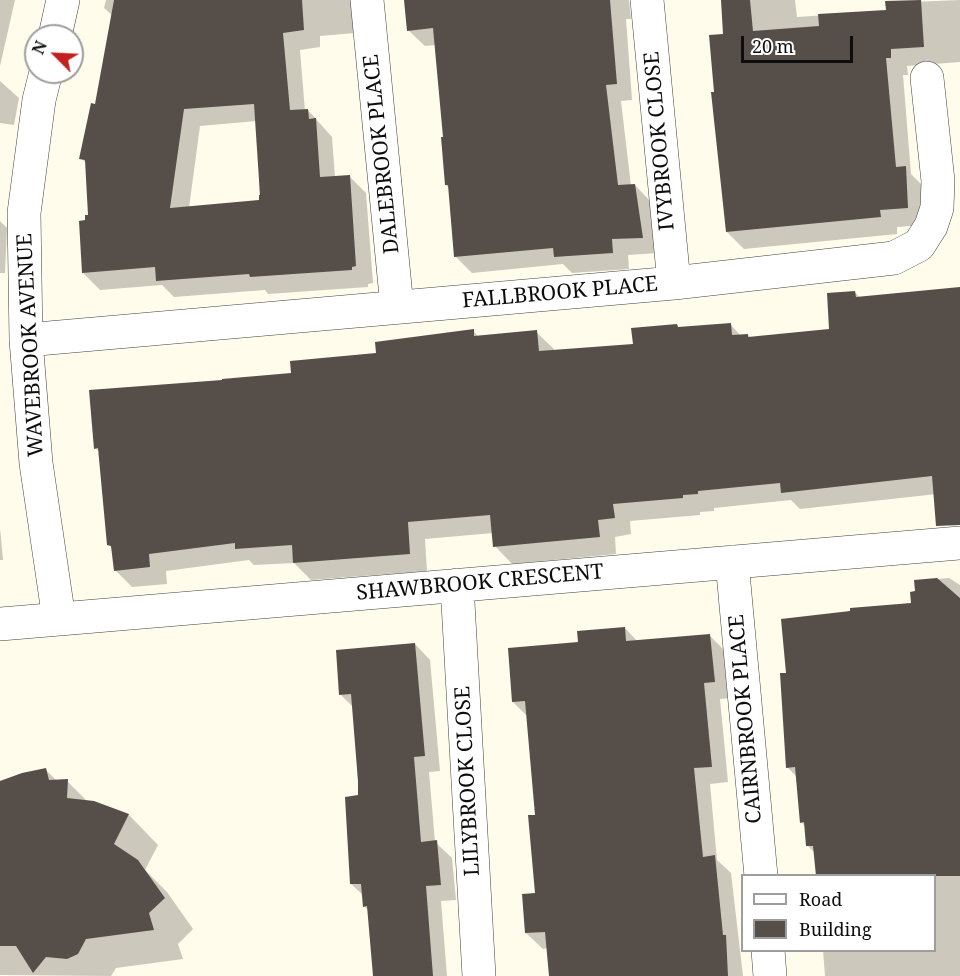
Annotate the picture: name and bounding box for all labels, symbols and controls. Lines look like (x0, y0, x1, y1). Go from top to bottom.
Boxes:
north arrow (24, 24, 84, 84)
scale bar (744, 24, 856, 62)
text: 20 m (752, 34, 794, 58)
text: N (27, 37, 52, 58)
street label: IVYBROOK CLOSE (640, 50, 680, 232)
street label: DALEBROOK PLACE (359, 53, 405, 255)
street label: WAVEBROOK AVENUE (13, 233, 49, 457)
street label: FALLBROOK PLACE (461, 272, 659, 314)
street label: SHAWBROOK CRESCENT (355, 560, 605, 606)
street label: CAIRNBROOK PLACE (724, 613, 768, 825)
street label: LILYBROOK CLOSE (450, 685, 486, 877)
legend (741, 874, 936, 952)
text: Road (799, 887, 842, 911)
text: Building (799, 917, 872, 941)

